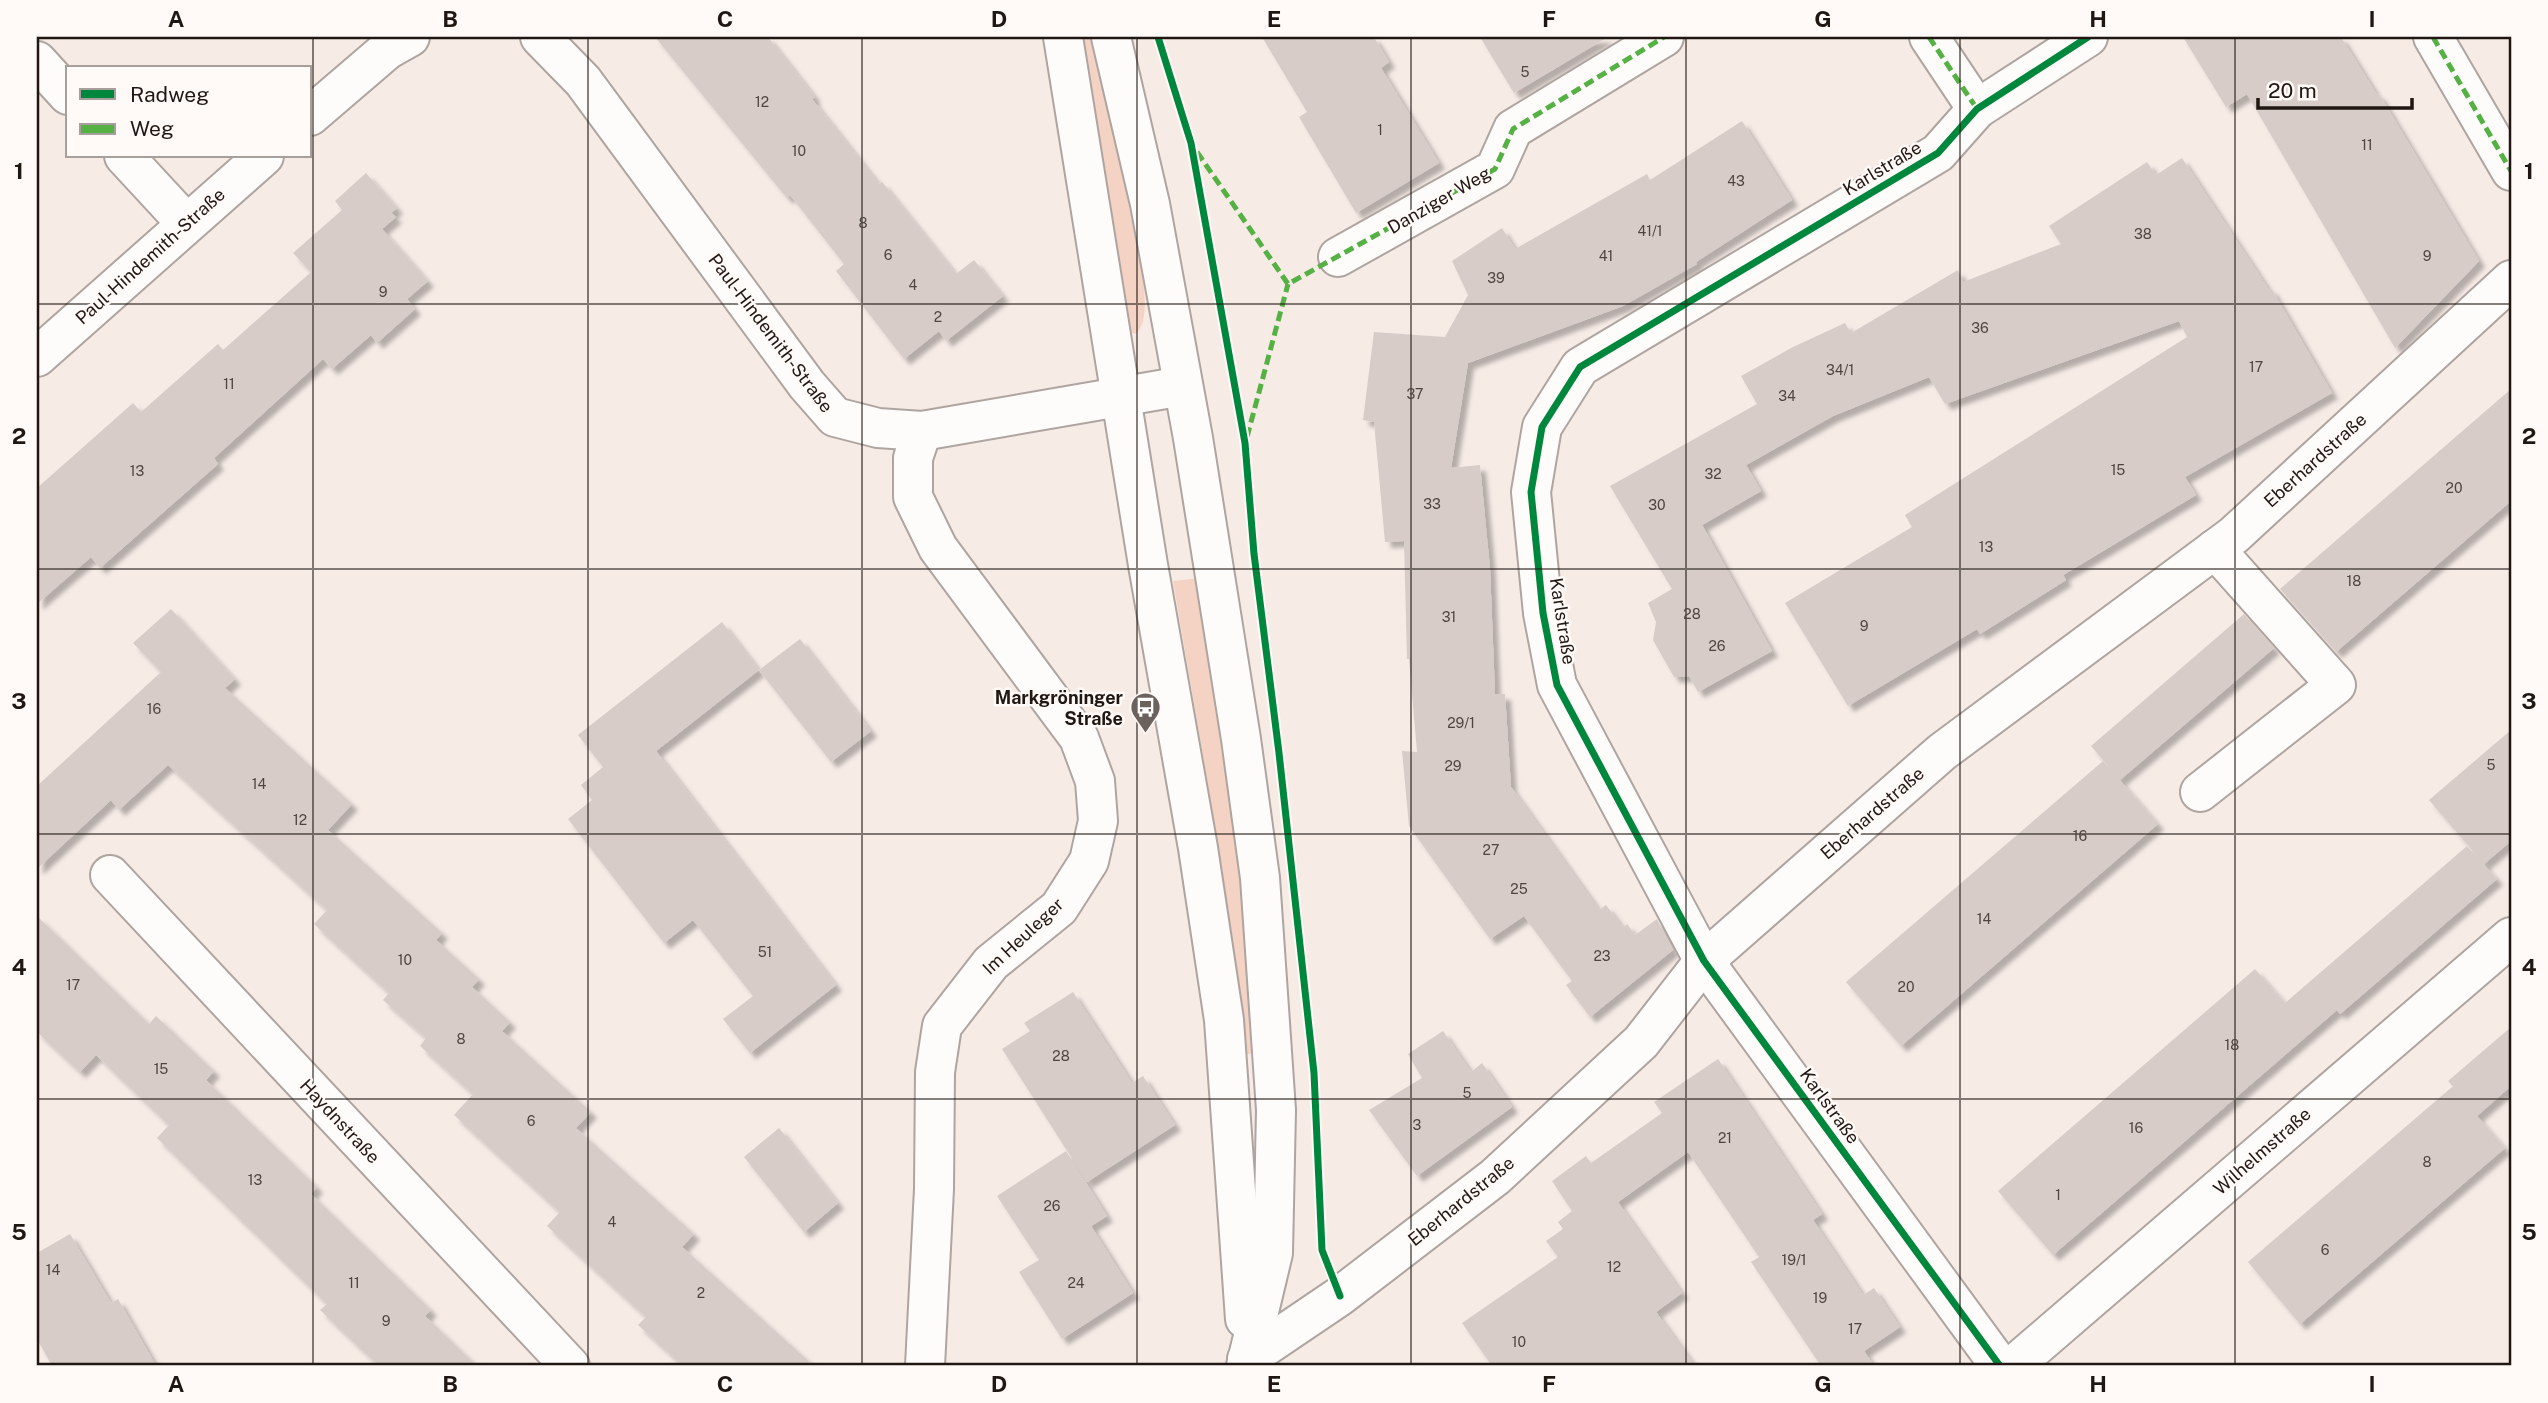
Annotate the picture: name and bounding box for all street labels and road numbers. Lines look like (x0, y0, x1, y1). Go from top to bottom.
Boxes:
street label: Karlstraße (1839, 136, 1925, 200)
street label: Danziger Weg (1384, 162, 1494, 238)
street label: Paul-Hindemith-Straße (71, 183, 229, 329)
street label: Paul-Hindemith-Straße (704, 249, 838, 417)
street label: Eberhardstraße (2260, 409, 2370, 511)
street label: Karlstraße (1546, 576, 1580, 666)
street label: Eberhardstraße (1816, 762, 1928, 864)
street label: Im Heuleger (978, 893, 1068, 979)
street label: Karlstraße (1796, 1064, 1864, 1148)
street label: Haydnstraße (296, 1075, 384, 1167)
street label: Wilhelmstraße (2209, 1103, 2315, 1199)
street label: Eberhardstraße (1404, 1152, 1518, 1250)

